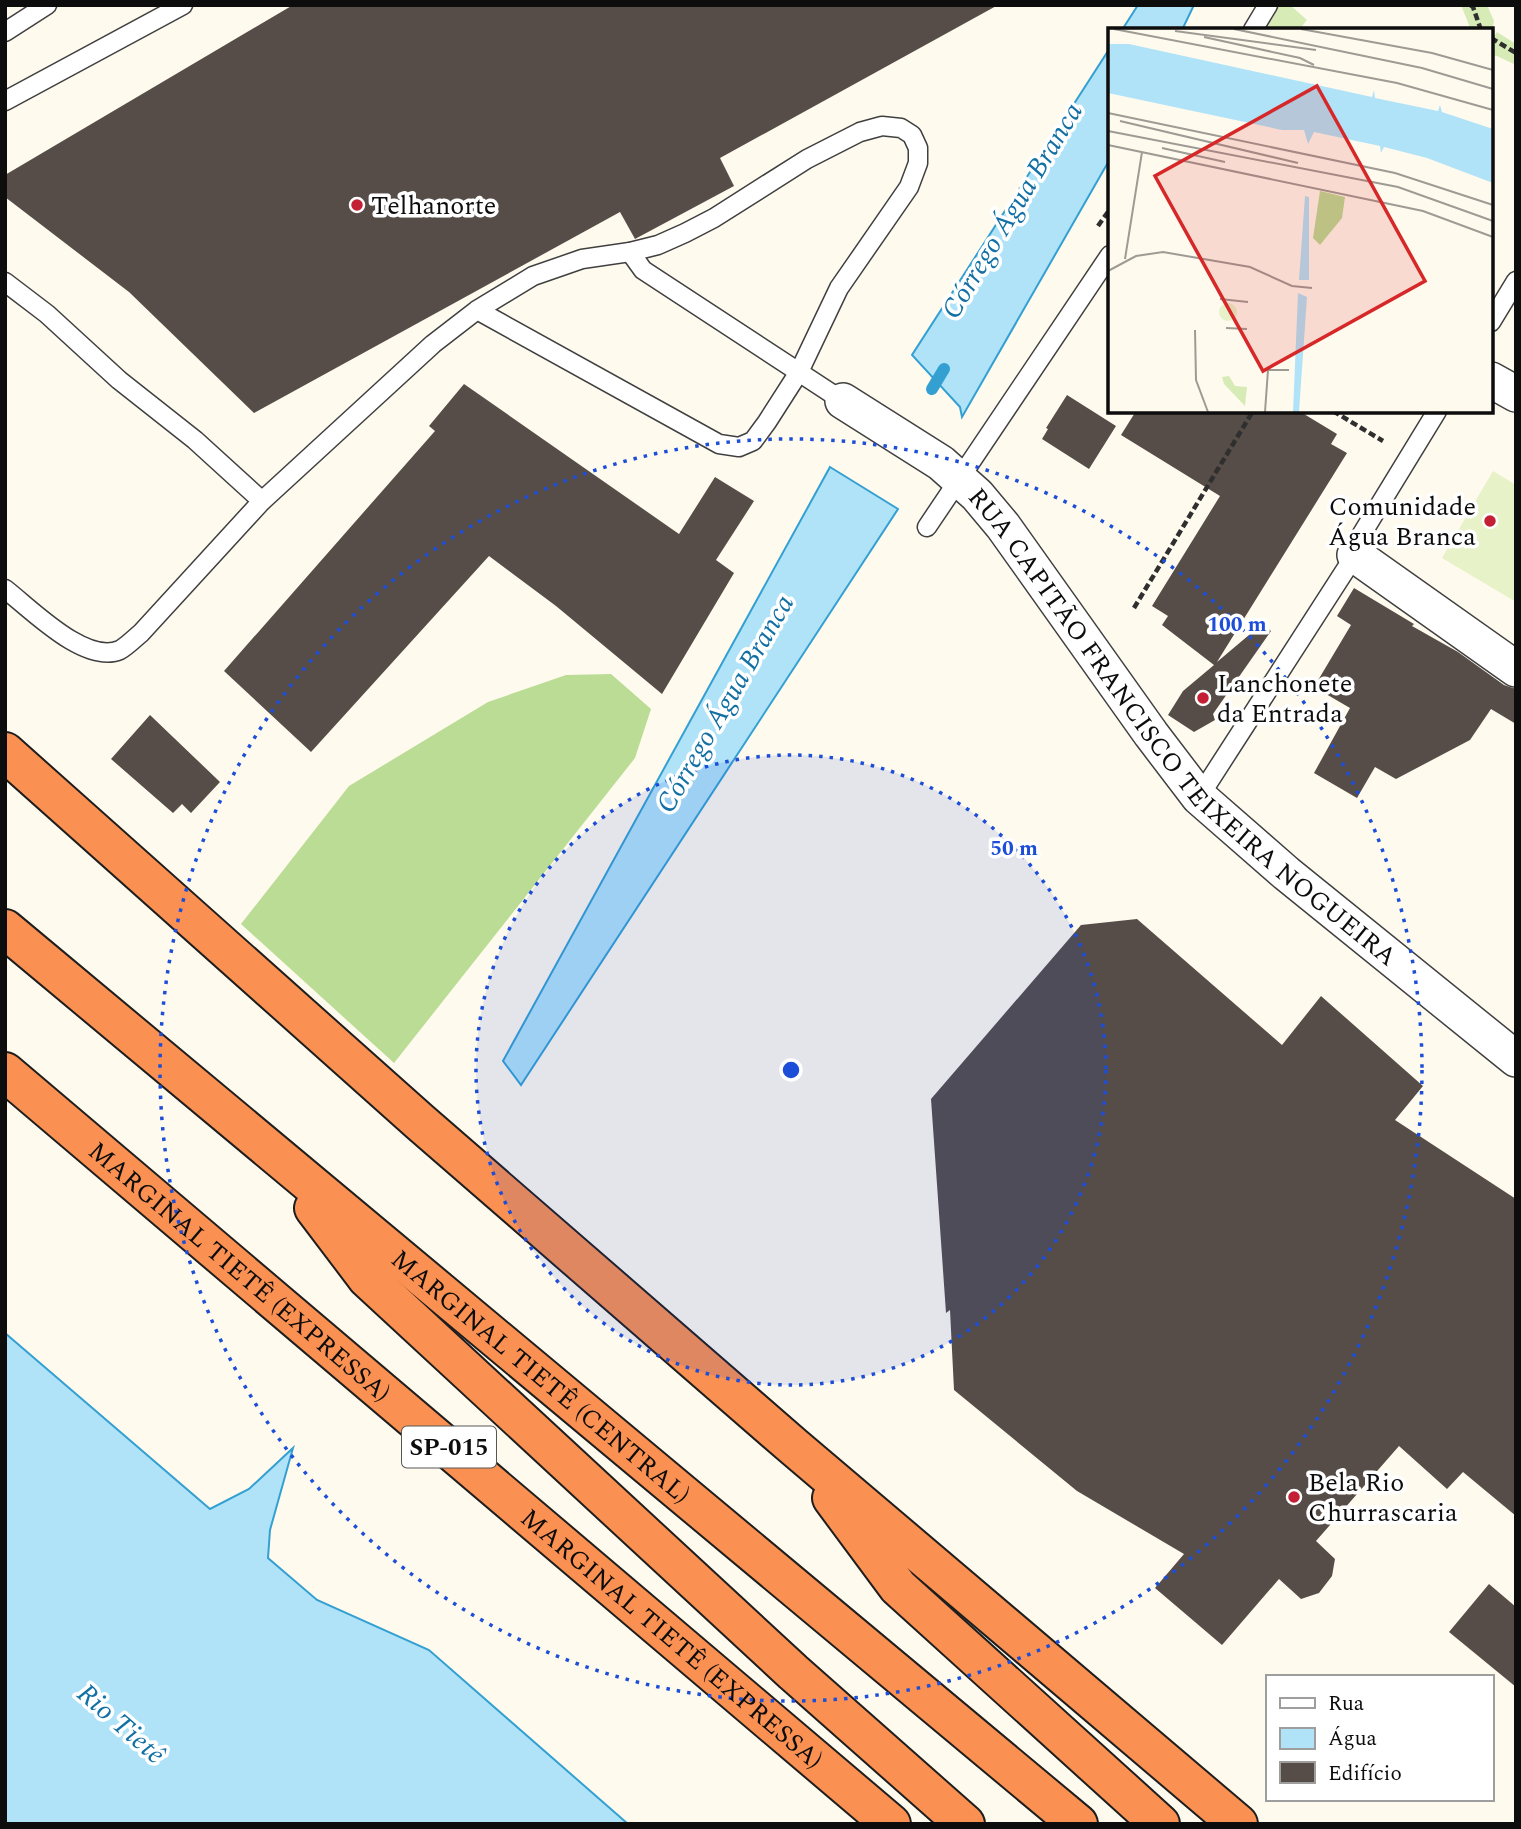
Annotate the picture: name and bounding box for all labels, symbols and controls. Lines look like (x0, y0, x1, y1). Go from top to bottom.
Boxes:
inset map (1108, 28, 1493, 413)
water label: Córrego Água Branca (930, 94, 1094, 327)
place label: Telhanorte (371, 186, 496, 226)
marker: Telhanorte (349, 197, 365, 213)
street label: RUA CAPITÃO FRANCISCO TEIXEIRA NOGUEIRA (958, 479, 1405, 976)
place label: Comunidade Água Branca (1328, 487, 1476, 557)
marker: Comunidade Água Branca (1482, 513, 1498, 529)
water label: Córrego Água Branca (645, 586, 805, 821)
text: 100 m (1207, 609, 1267, 641)
place label: Lanchonete da Entrada (1217, 664, 1352, 734)
marker: Lanchonete da Entrada (1195, 690, 1211, 706)
text: 50 m (990, 833, 1038, 865)
centre of rings (779, 1058, 803, 1082)
street label: MARGINAL TIETÊ (EXPRESSA) (79, 1132, 399, 1412)
street label: MARGINAL TIETÊ (CENTRAL) (382, 1240, 699, 1514)
road number: SP-015 (402, 1427, 496, 1468)
place label: Bela Rio Churrascaria (1308, 1463, 1458, 1533)
marker: Bela Rio Churrascaria (1286, 1489, 1302, 1505)
street label: MARGINAL TIETÊ (EXPRESSA) (511, 1499, 832, 1779)
water label: Rio Tietê (67, 1673, 176, 1775)
legend (1266, 1675, 1493, 1801)
text: Rua (1328, 1688, 1365, 1720)
text: Água (1328, 1723, 1378, 1755)
text: Edifício (1328, 1758, 1402, 1790)

